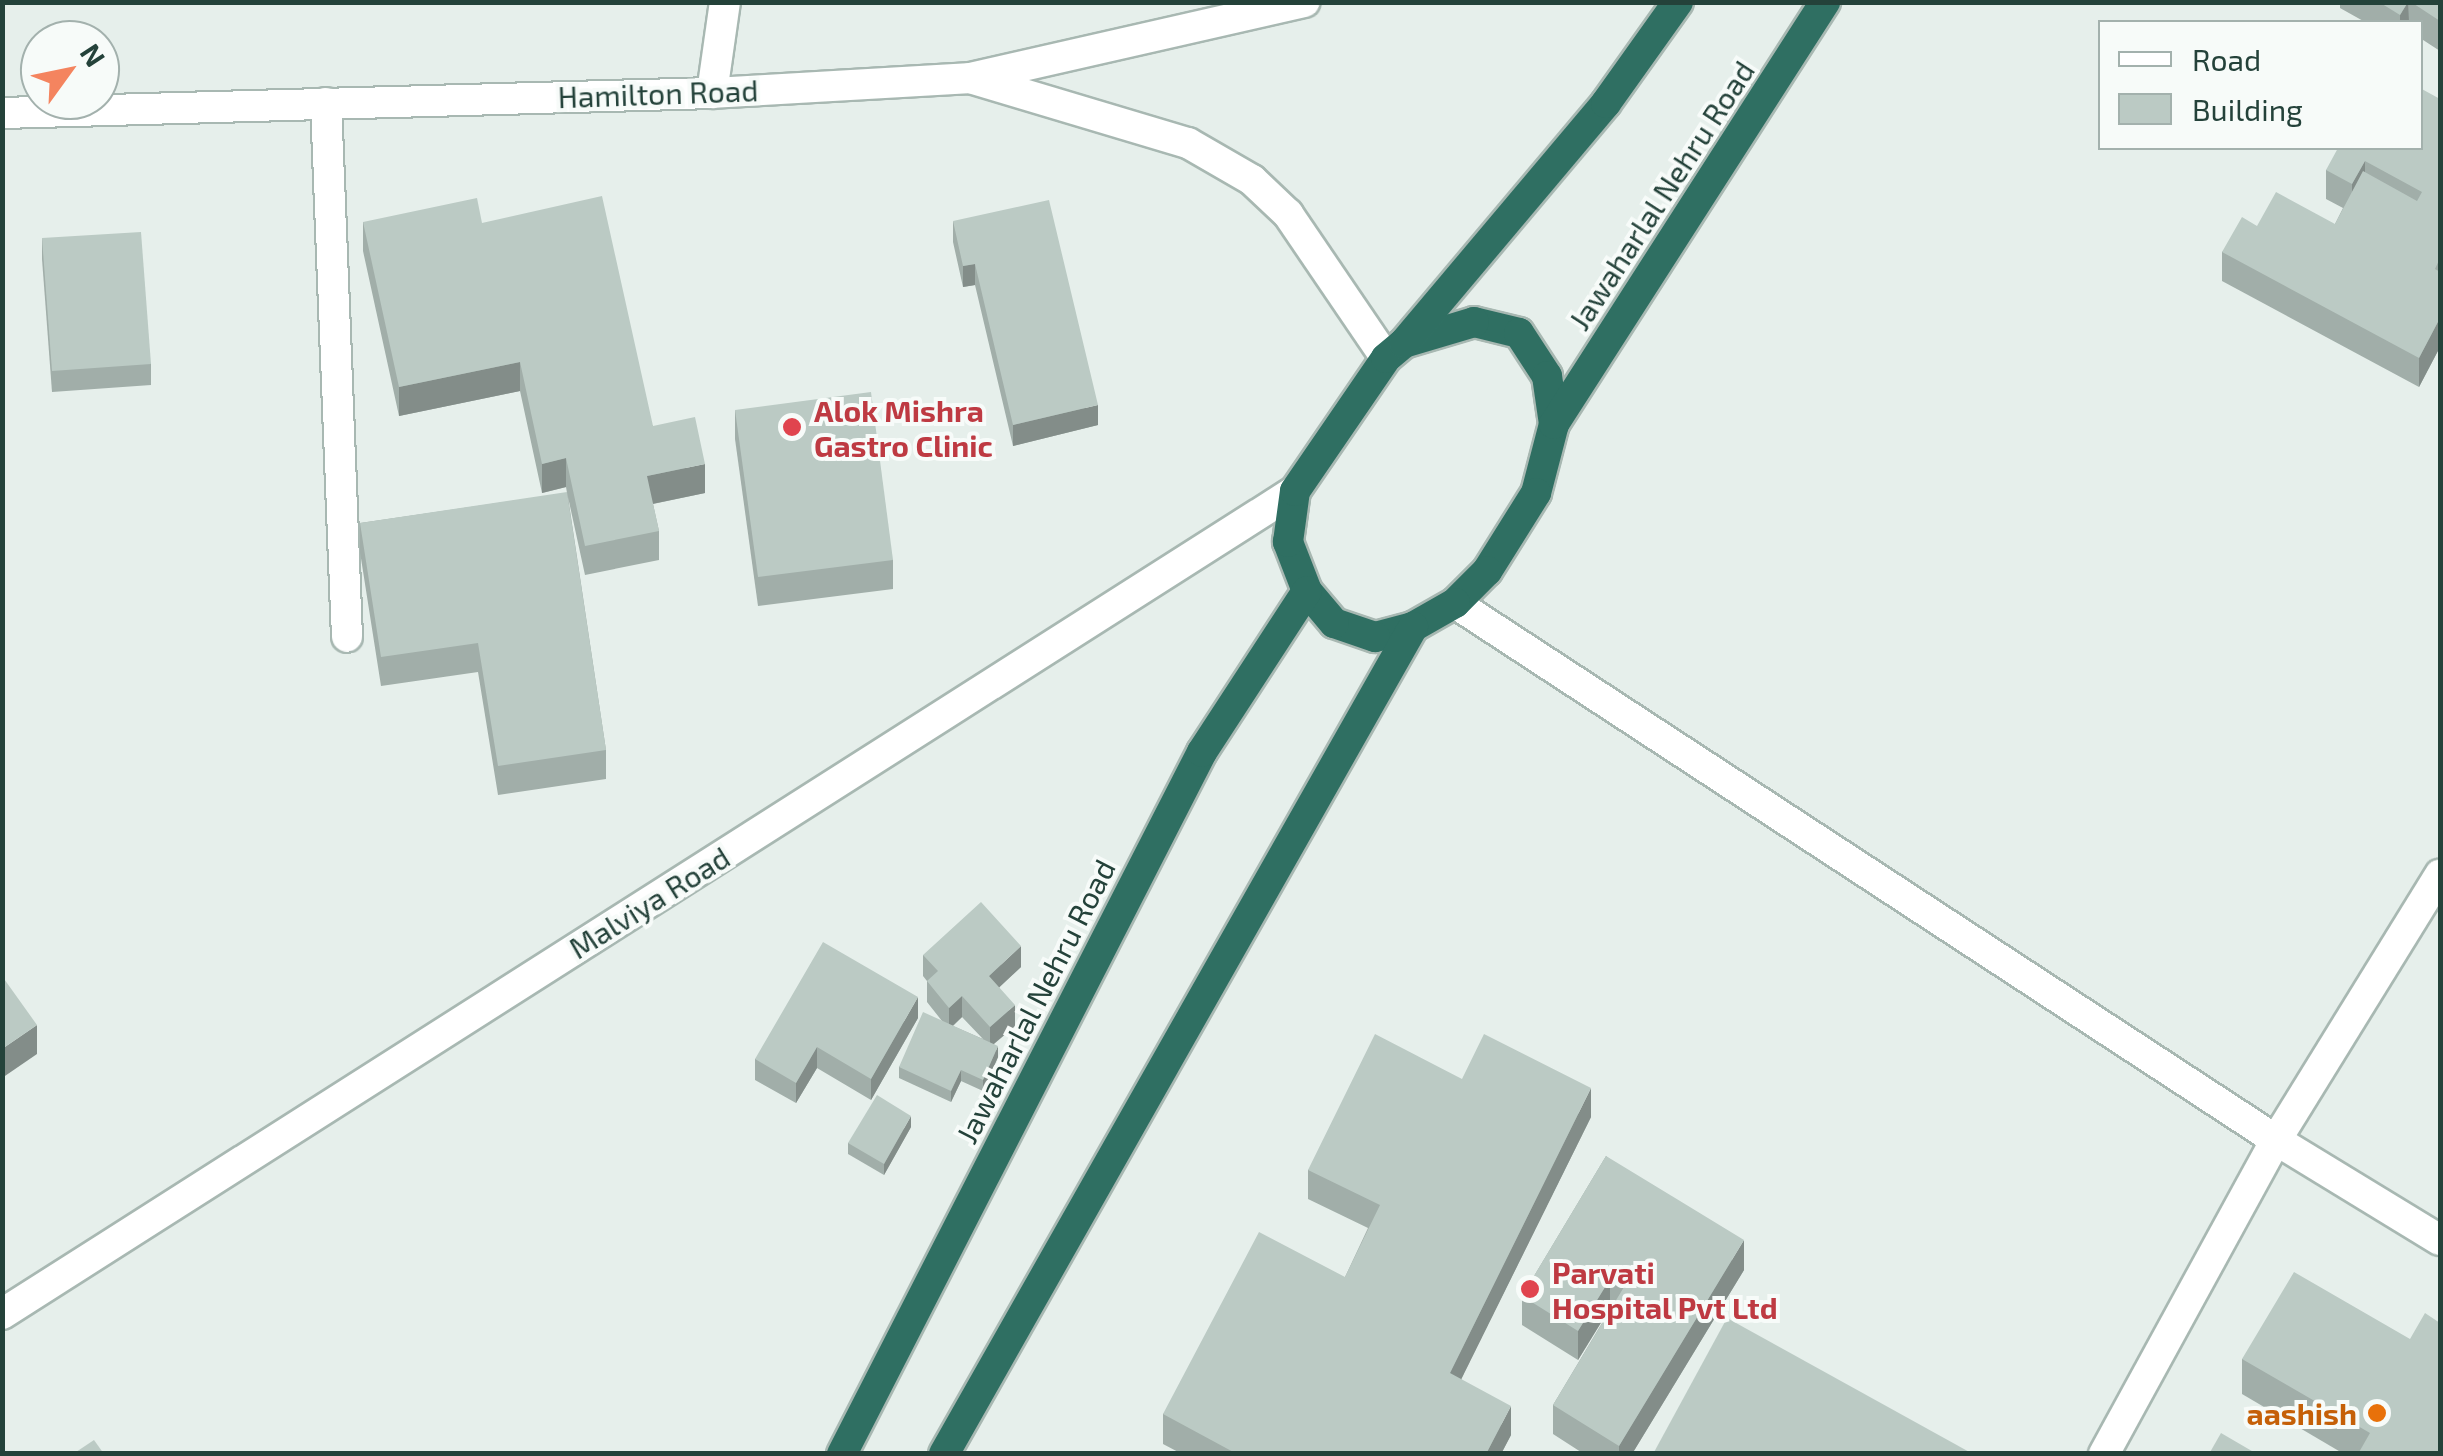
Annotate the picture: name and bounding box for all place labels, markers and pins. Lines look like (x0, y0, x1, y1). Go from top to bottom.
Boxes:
place label: Alok Mishra Gastro Clinic (814, 392, 993, 462)
marker: Alok Mishra Gastro Clinic (779, 414, 805, 440)
place label: Parvati Hospital Pvt Ltd (1552, 1254, 1778, 1324)
marker: Parvati Hospital Pvt Ltd (1517, 1276, 1543, 1302)
place label: aashish (2247, 1395, 2357, 1431)
marker: aashish (2366, 1402, 2388, 1424)

